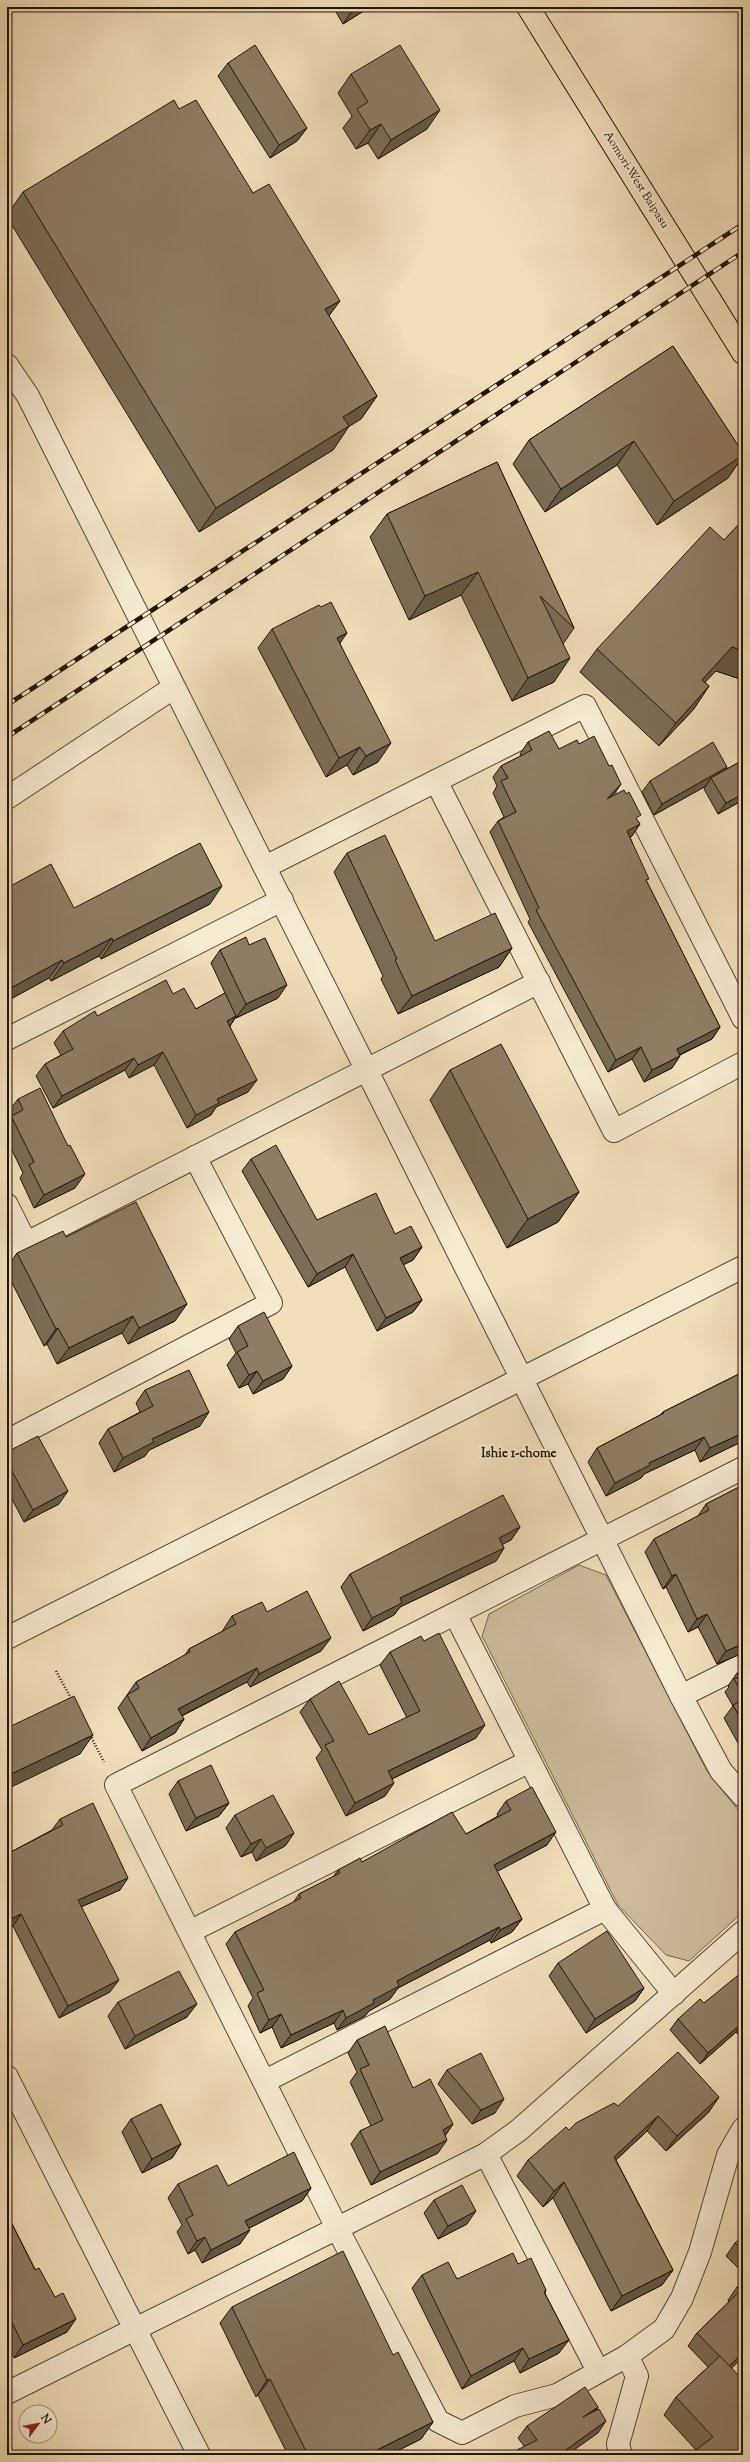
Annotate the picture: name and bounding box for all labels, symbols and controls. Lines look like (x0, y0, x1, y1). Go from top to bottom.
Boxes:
street label: Aomori-West Baipasu (599, 128, 673, 232)
district label: Ishie 1-chome (481, 1445, 557, 1463)
north arrow (18, 2404, 58, 2444)
text: N (36, 2410, 55, 2427)

